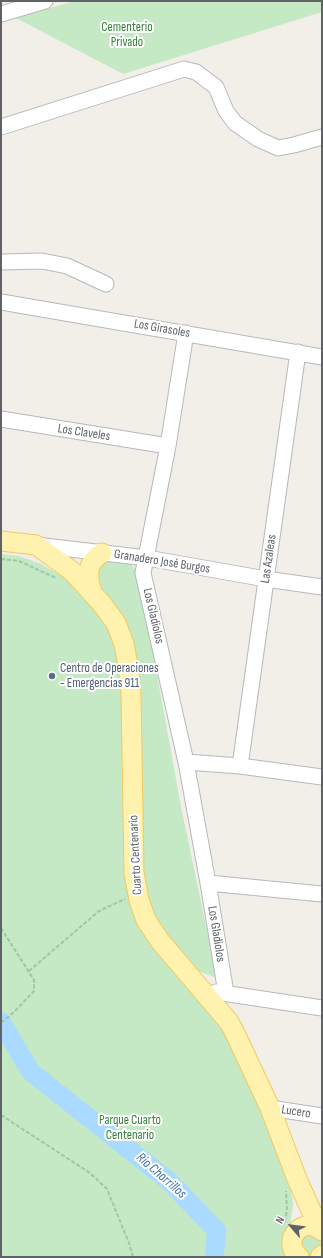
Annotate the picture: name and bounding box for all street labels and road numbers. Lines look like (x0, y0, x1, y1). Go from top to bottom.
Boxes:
street label: Los Girasoles (133, 316, 191, 342)
street label: Los Claveles (57, 421, 111, 445)
street label: Las Azaleas (258, 534, 280, 584)
street label: Granadero José Burgos (113, 547, 211, 577)
street label: Los Gladiolos (139, 587, 167, 645)
street label: Cuarto Centenario (126, 815, 146, 895)
street label: Los Gladiolos (204, 905, 228, 963)
street label: Lucero (280, 1102, 312, 1122)

